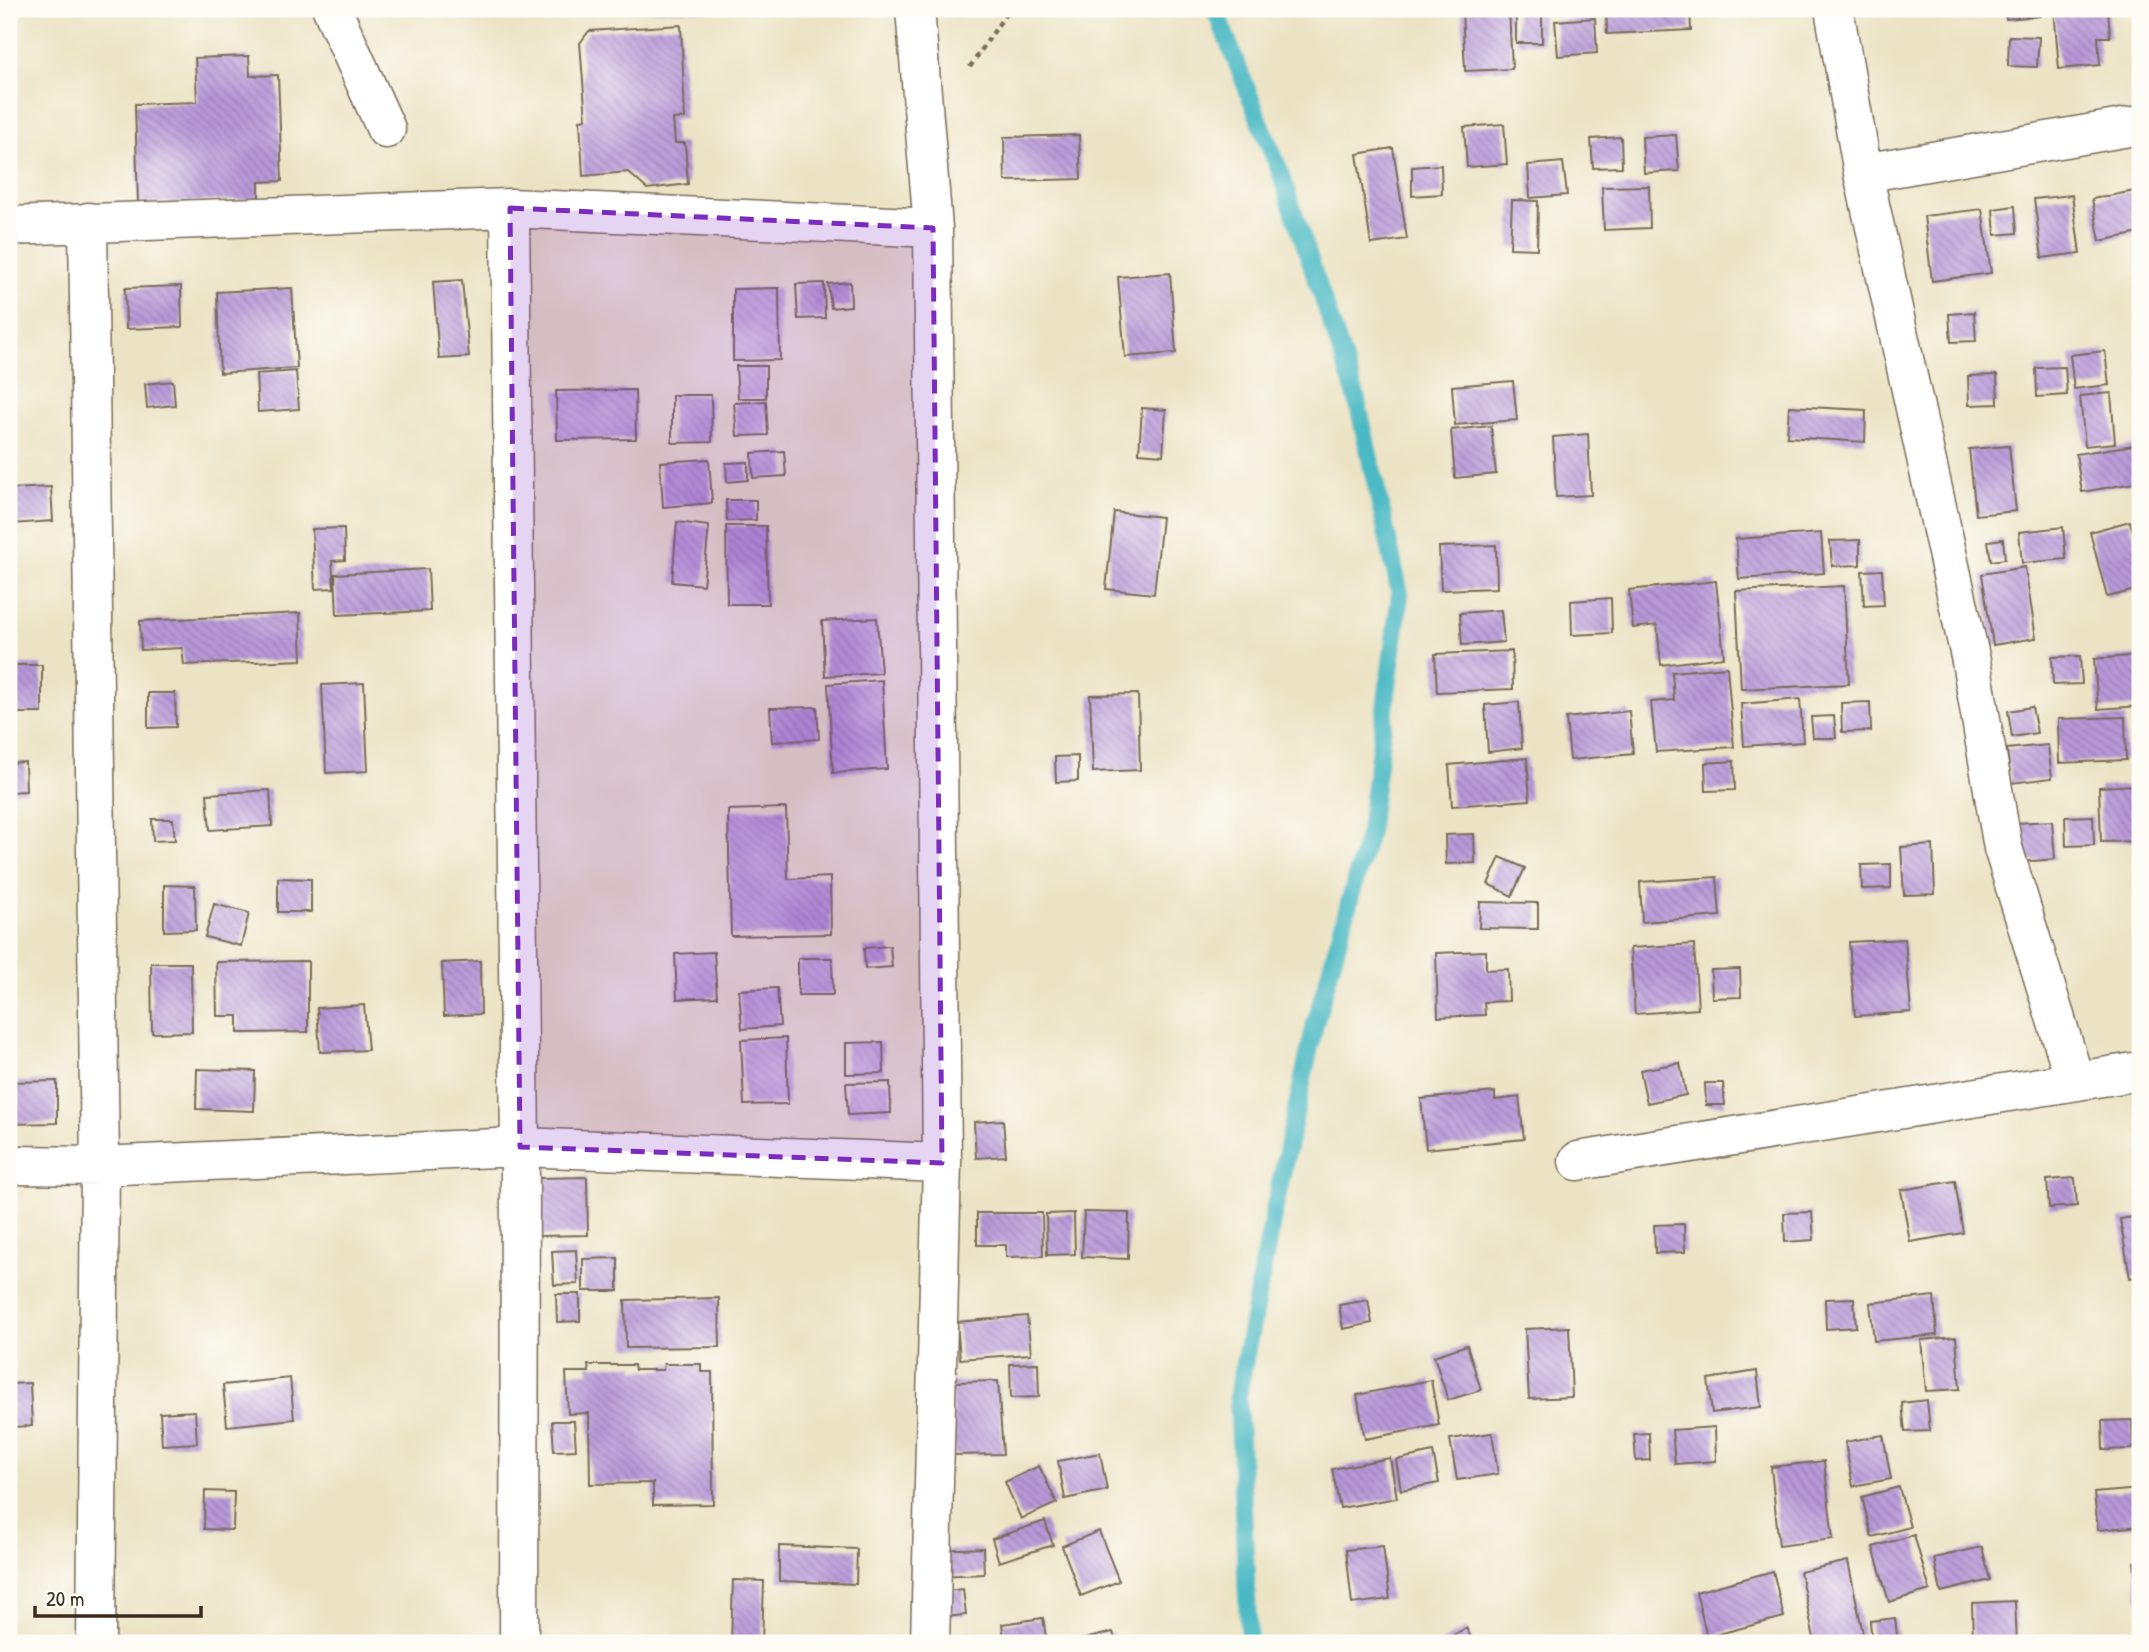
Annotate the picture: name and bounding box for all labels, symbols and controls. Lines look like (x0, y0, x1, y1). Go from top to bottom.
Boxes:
scale bar (35, 1575, 201, 1619)
text: 20 m (46, 1584, 84, 1613)

